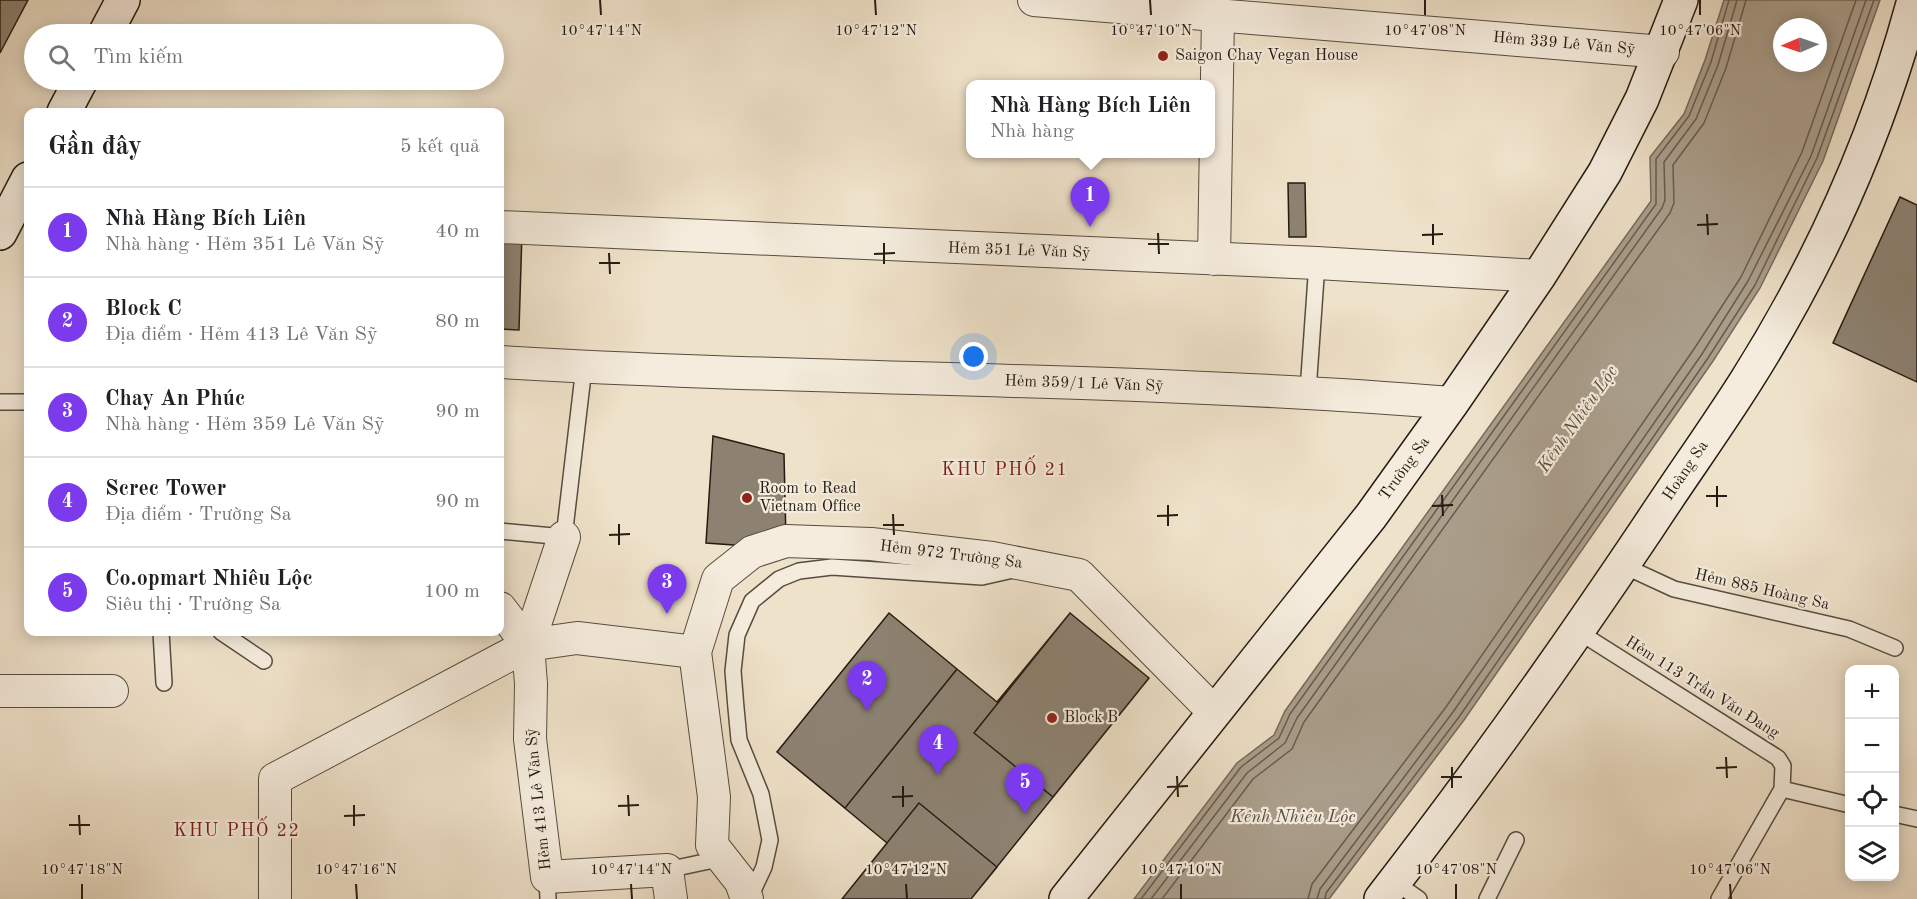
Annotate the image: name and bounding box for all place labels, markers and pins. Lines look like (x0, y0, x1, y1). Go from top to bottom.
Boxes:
place label: Saigon Chay Vegan House (1175, 48, 1358, 64)
marker: Saigon Chay Vegan House (1156, 49, 1170, 63)
pin: 1 (1070, 178, 1110, 227)
place label: Room to Read Vietnam Office (759, 481, 861, 515)
marker: Room to Read Vietnam Office (740, 491, 754, 505)
pin: 3 (648, 564, 686, 614)
pin: 2 (848, 662, 886, 711)
place label: Block B (1064, 710, 1118, 726)
marker: Block B (1045, 711, 1059, 725)
pin: 4 (918, 726, 958, 775)
pin: 5 (1006, 764, 1044, 814)

